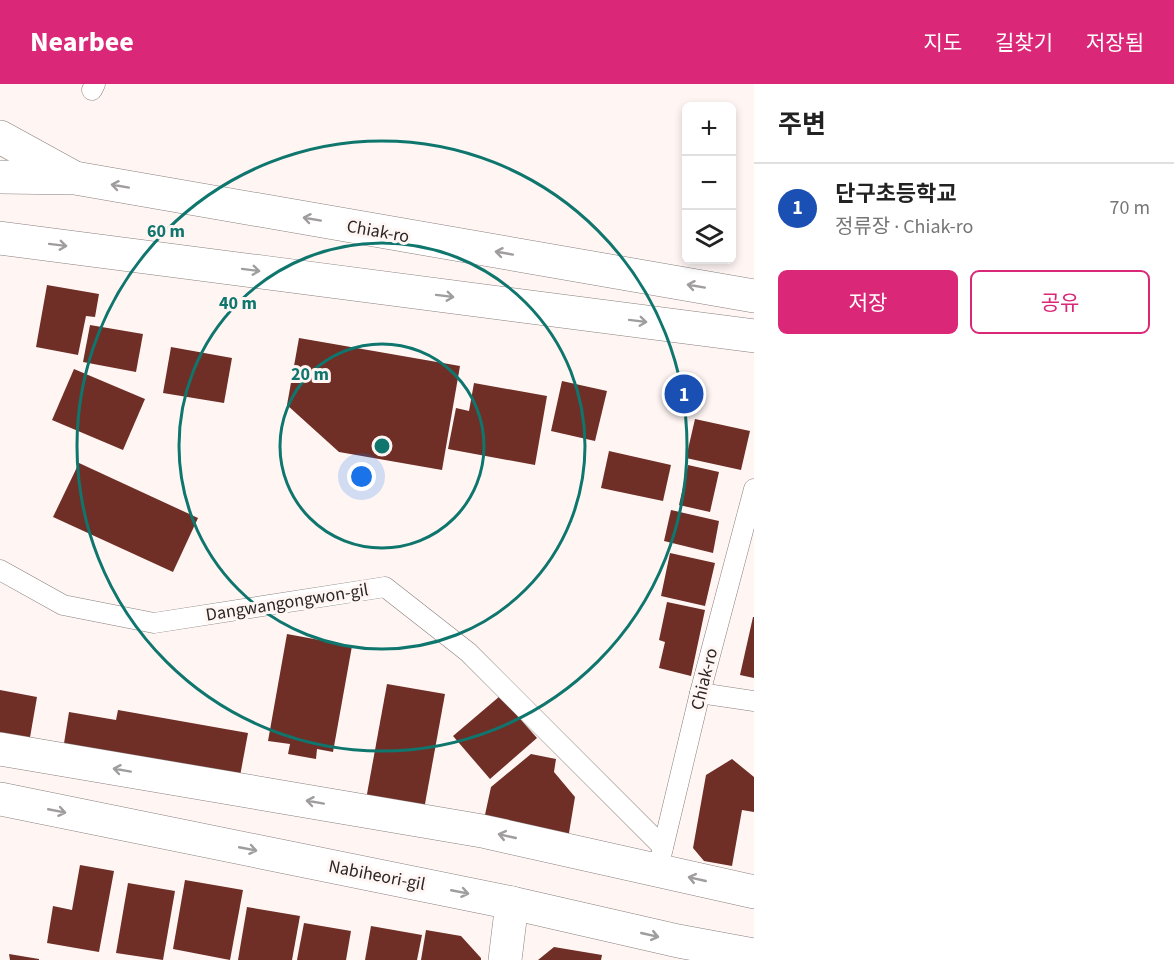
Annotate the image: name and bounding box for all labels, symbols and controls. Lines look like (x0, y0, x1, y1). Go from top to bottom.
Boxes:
text: Nearbee (30, 22, 134, 62)
text: 지도 (923, 28, 962, 58)
text: 길찾기 (995, 28, 1053, 58)
text: 저장됨 (1086, 28, 1144, 58)
map controls (682, 102, 736, 264)
button: + (682, 102, 736, 156)
text: 주변 (778, 106, 826, 143)
button: − (682, 156, 736, 210)
text: 단구초등학교 (835, 178, 956, 210)
one-way arrow (111, 180, 130, 191)
text: 1 (792, 194, 803, 222)
text: 70 m (1110, 194, 1150, 222)
button: layers (682, 210, 736, 264)
text: 정류장 · Chiak-ro (835, 213, 973, 241)
one-way arrow (303, 214, 322, 225)
street label: Chiak-ro (345, 214, 411, 249)
text: 60 m (147, 219, 185, 244)
one-way arrow (48, 239, 67, 250)
one-way arrow (495, 247, 515, 258)
one-way arrow (241, 265, 261, 276)
button: 저장 (778, 270, 958, 334)
button: 공유 (970, 270, 1150, 334)
one-way arrow (687, 280, 707, 291)
one-way arrow (434, 290, 454, 301)
text: 40 m (219, 291, 257, 316)
one-way arrow (628, 316, 647, 327)
text: 20 m (291, 362, 329, 387)
pin: 1 (664, 372, 704, 416)
centre of rings (372, 436, 392, 456)
your location (347, 462, 376, 491)
street label: Dangwangongwon-gil (204, 577, 370, 628)
street label: Chiak-ro (685, 645, 724, 713)
one-way arrow (113, 764, 133, 775)
one-way arrow (305, 796, 325, 807)
one-way arrow (47, 806, 67, 817)
one-way arrow (497, 830, 517, 841)
one-way arrow (238, 844, 258, 855)
street label: Nabiheori-gil (326, 854, 427, 897)
one-way arrow (688, 872, 707, 884)
one-way arrow (450, 887, 469, 898)
one-way arrow (641, 929, 660, 941)

